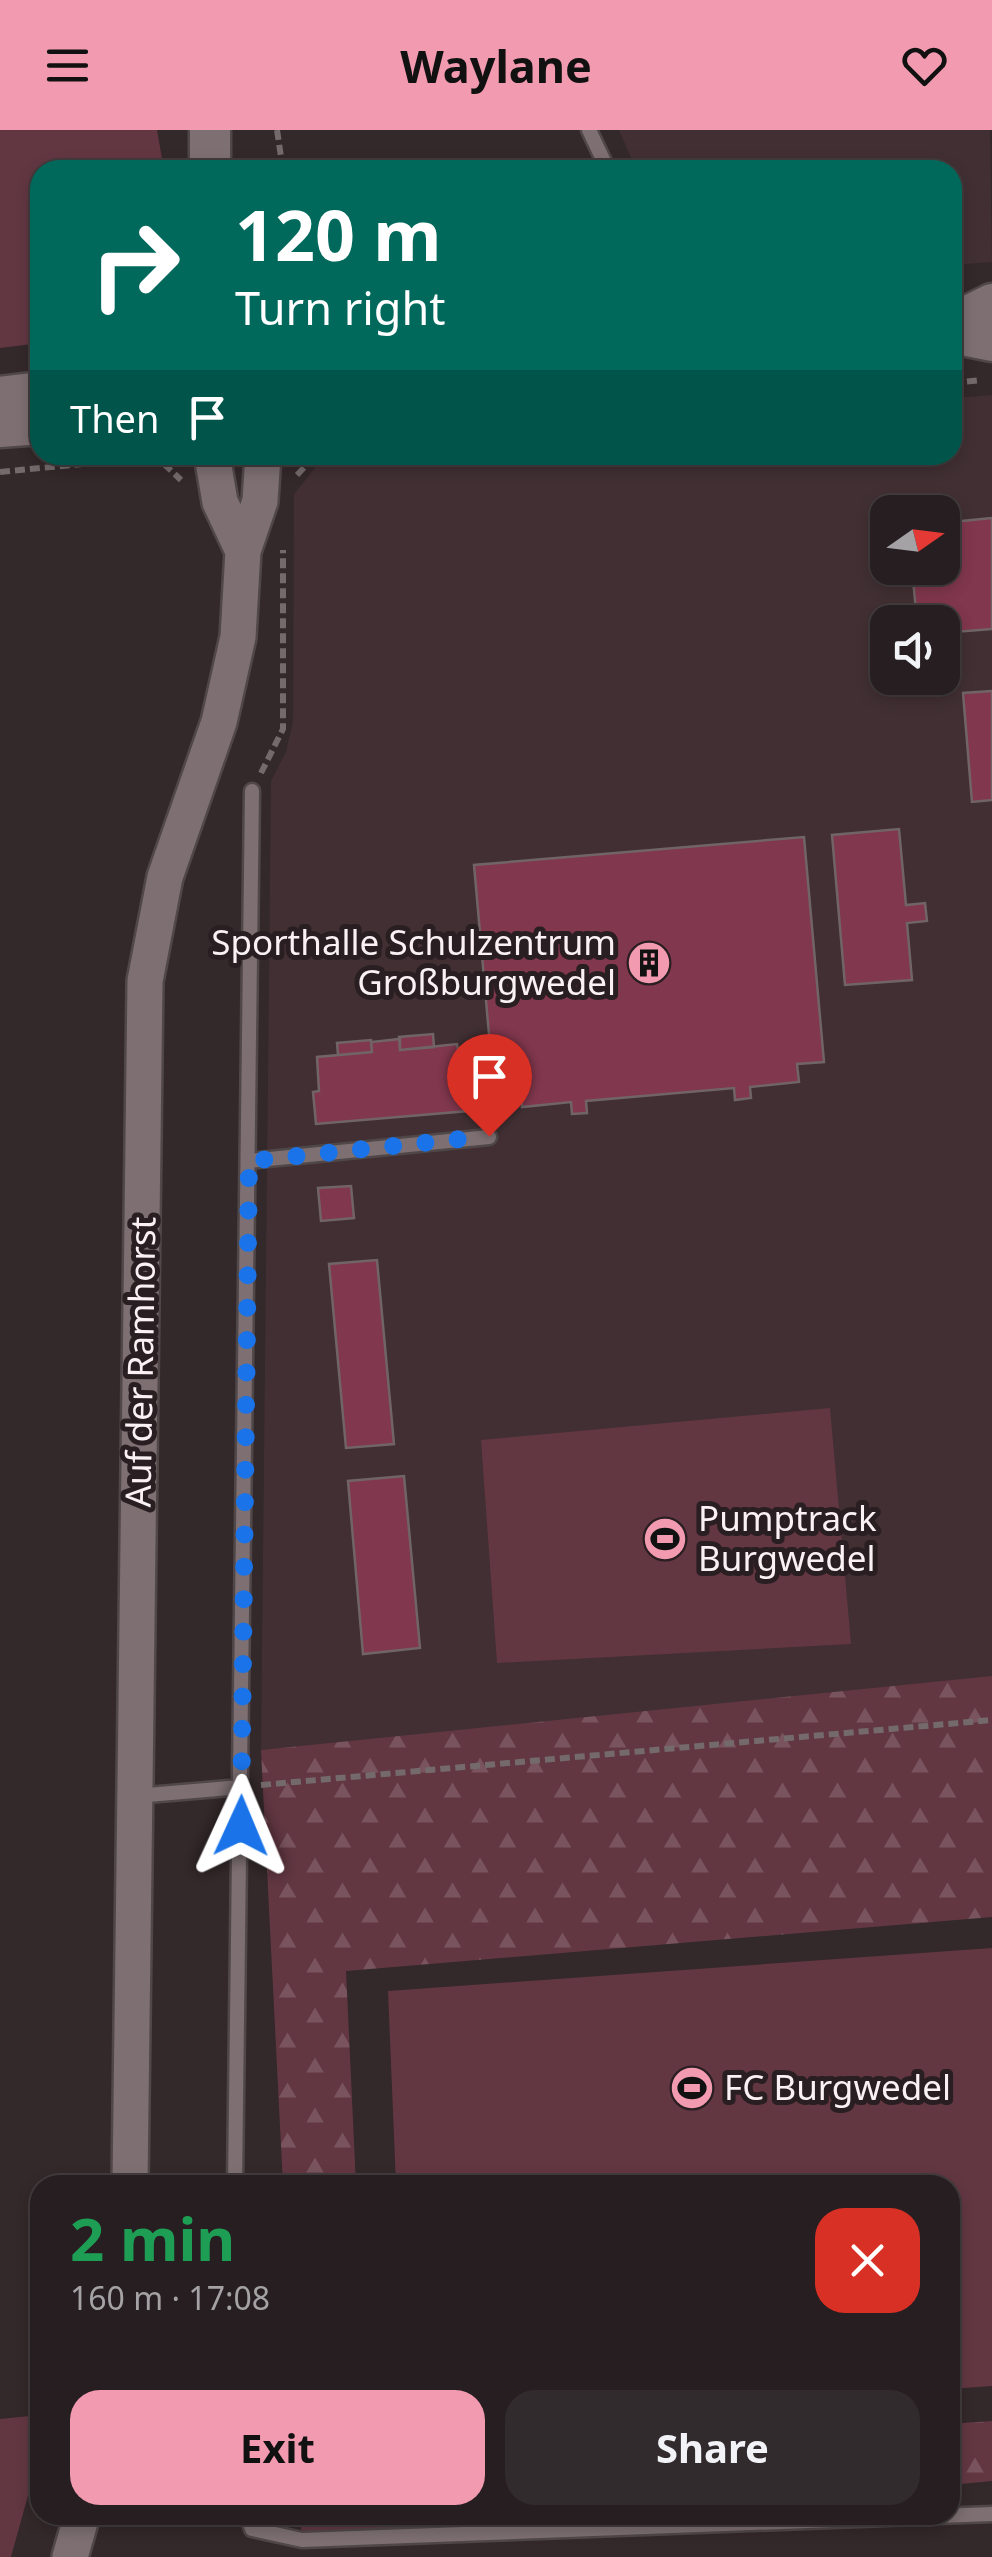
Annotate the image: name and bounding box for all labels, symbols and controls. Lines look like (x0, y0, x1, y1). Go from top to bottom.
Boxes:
text: Waylane (400, 35, 592, 96)
icon: menu (40, 38, 95, 93)
icon: heart (897, 38, 952, 93)
text: 120 m (235, 186, 442, 282)
icon: right (70, 200, 200, 330)
text: Turn right (235, 277, 446, 338)
icon: arrive (180, 390, 235, 445)
text: Then (70, 392, 160, 444)
north arrow (870, 495, 960, 585)
map controls (870, 495, 960, 695)
button: sound (870, 605, 960, 695)
place label: Sporthalle Schulzentrum Großburgwedel (211, 918, 616, 1005)
building icon: Sporthalle Schulzentrum Großburgwedel (626, 940, 672, 986)
pin (447, 1034, 532, 1137)
icon: arrive (462, 1049, 517, 1104)
street label: Auf der Ramhorst (113, 1216, 166, 1508)
place label: Pumptrack Burgwedel (698, 1494, 877, 1581)
sports icon: Pumptrack Burgwedel (642, 1516, 688, 1562)
position arrow (189, 1774, 293, 1878)
place label: FC Burgwedel (724, 2063, 951, 2110)
sports icon: FC Burgwedel (669, 2065, 715, 2111)
text: 2 min (70, 2197, 235, 2279)
button: close (815, 2208, 920, 2313)
text: 160 m · 17:08 (70, 2276, 270, 2319)
button: Exit (70, 2390, 485, 2505)
button: Share (505, 2390, 920, 2505)

